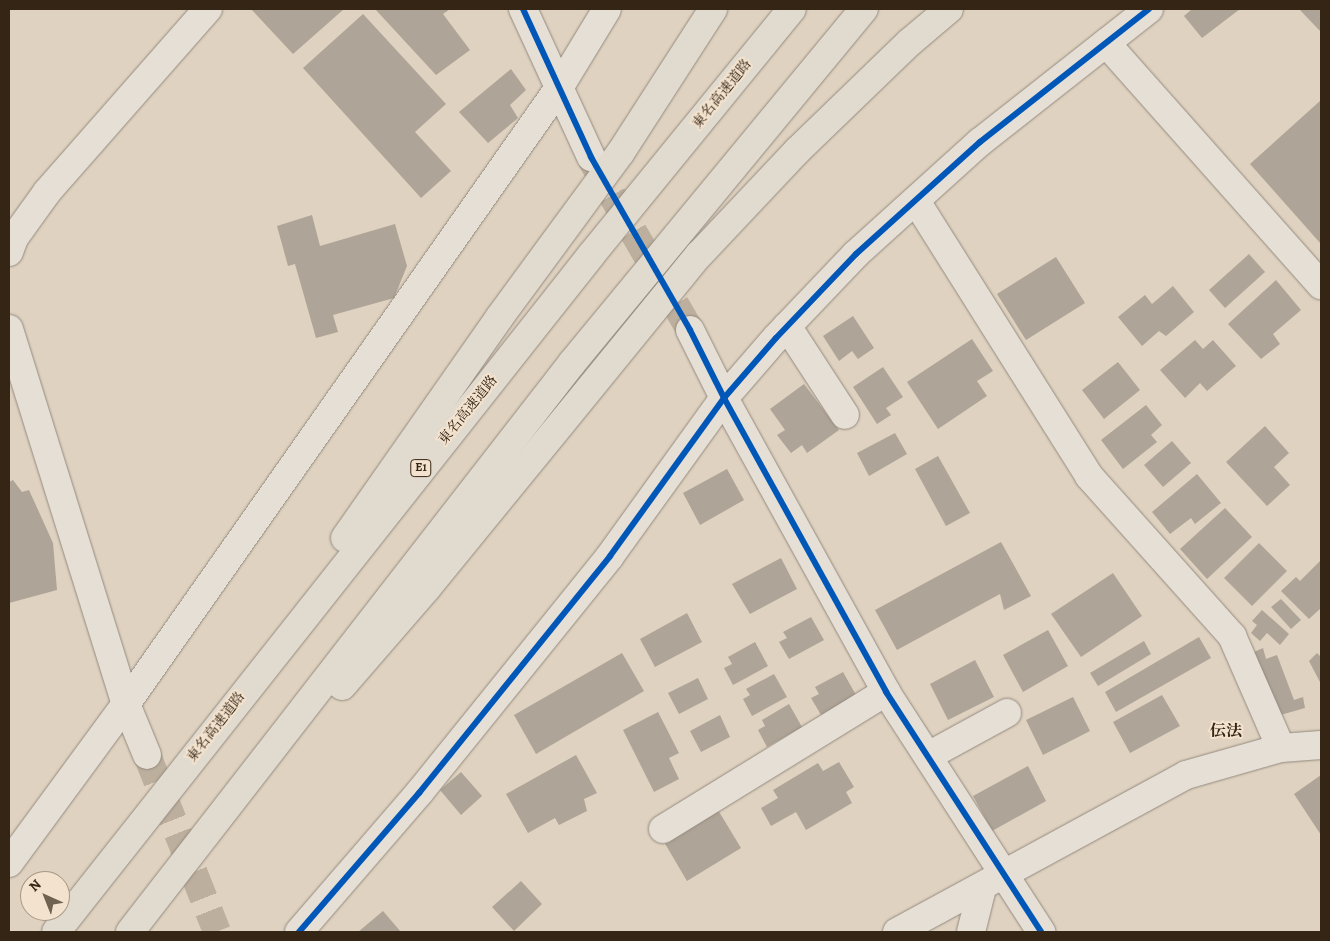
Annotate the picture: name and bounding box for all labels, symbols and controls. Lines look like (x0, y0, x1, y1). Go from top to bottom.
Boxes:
street label: 東名高速道路 (689, 56, 755, 132)
street label: 東名高速道路 (435, 372, 501, 448)
road number: E1 (410, 458, 432, 478)
street label: 東名高速道路 (184, 689, 248, 765)
district label: 伝法 (1210, 721, 1242, 741)
north arrow (20, 871, 70, 921)
text: N (25, 875, 45, 896)

